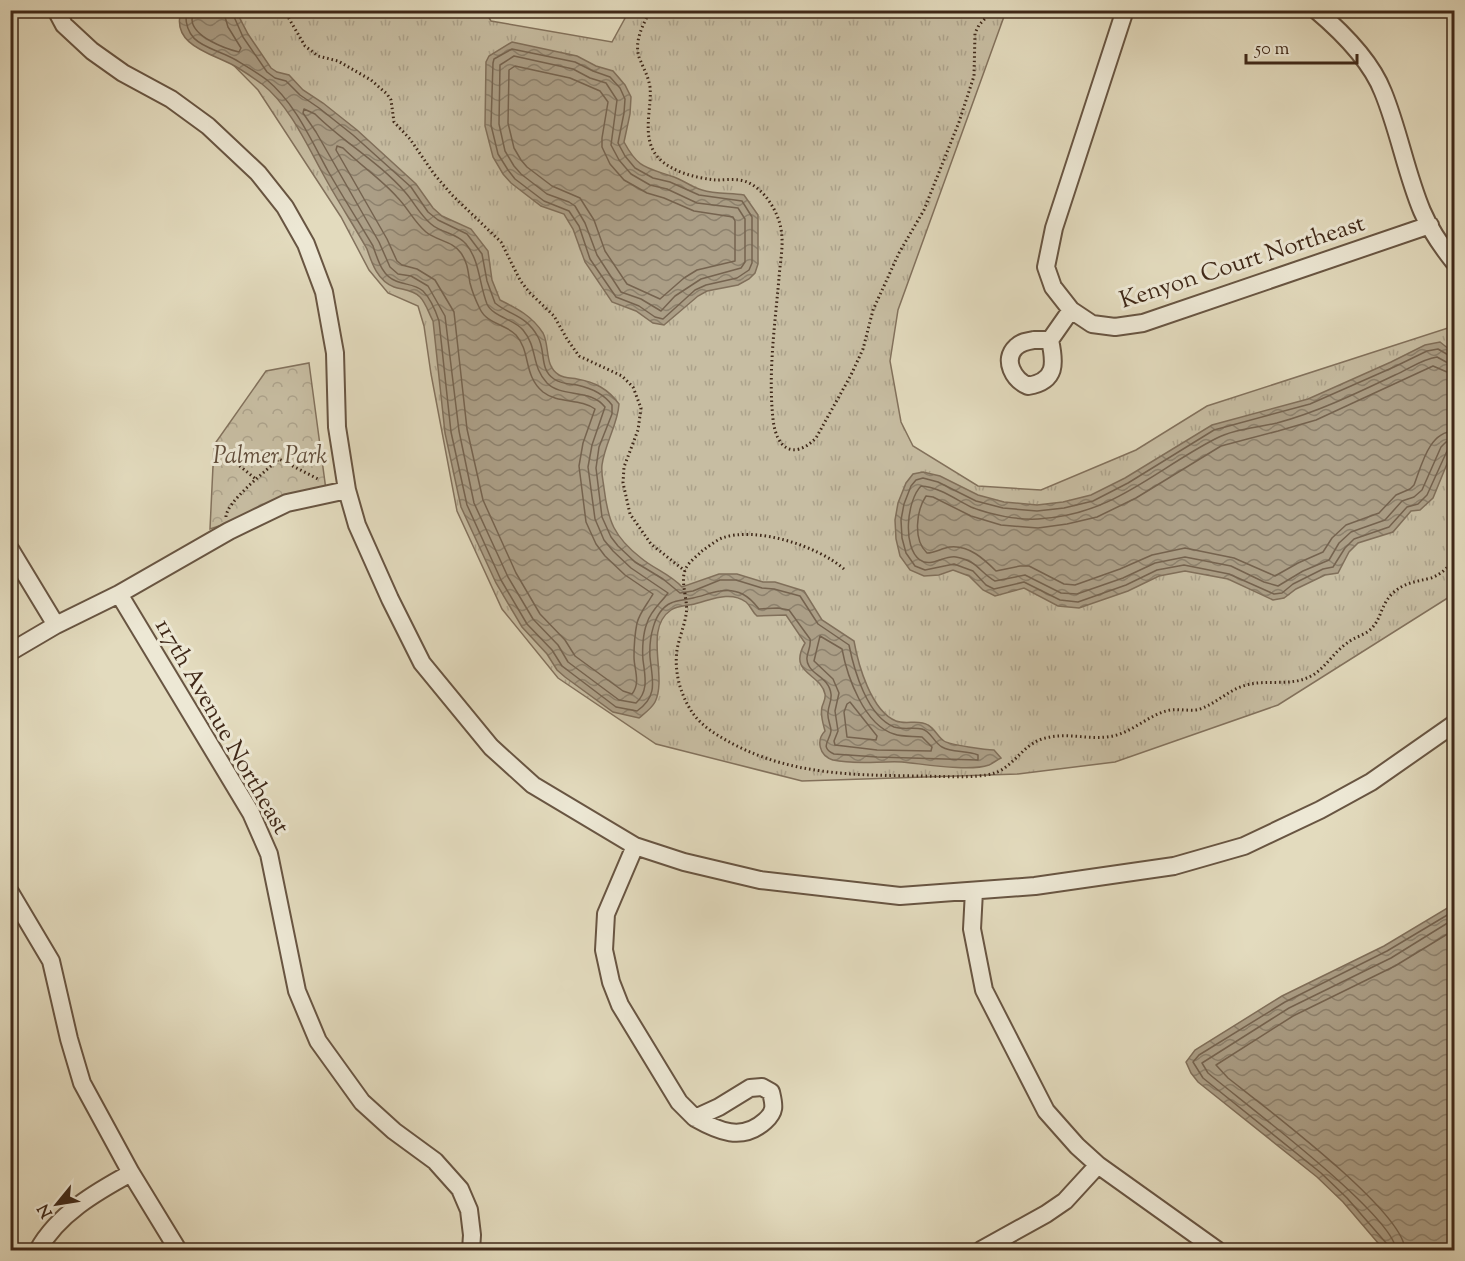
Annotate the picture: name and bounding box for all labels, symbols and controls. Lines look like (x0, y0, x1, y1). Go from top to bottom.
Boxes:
scale bar (1246, 27, 1357, 65)
text: 50 m (1254, 37, 1290, 63)
street label: Kenyon Court Northeast (1116, 207, 1369, 319)
park label: Palmer Park (213, 440, 327, 474)
street label: 117th Avenue Northeast (146, 613, 297, 841)
north arrow (27, 1174, 87, 1234)
text: N (33, 1199, 59, 1222)

